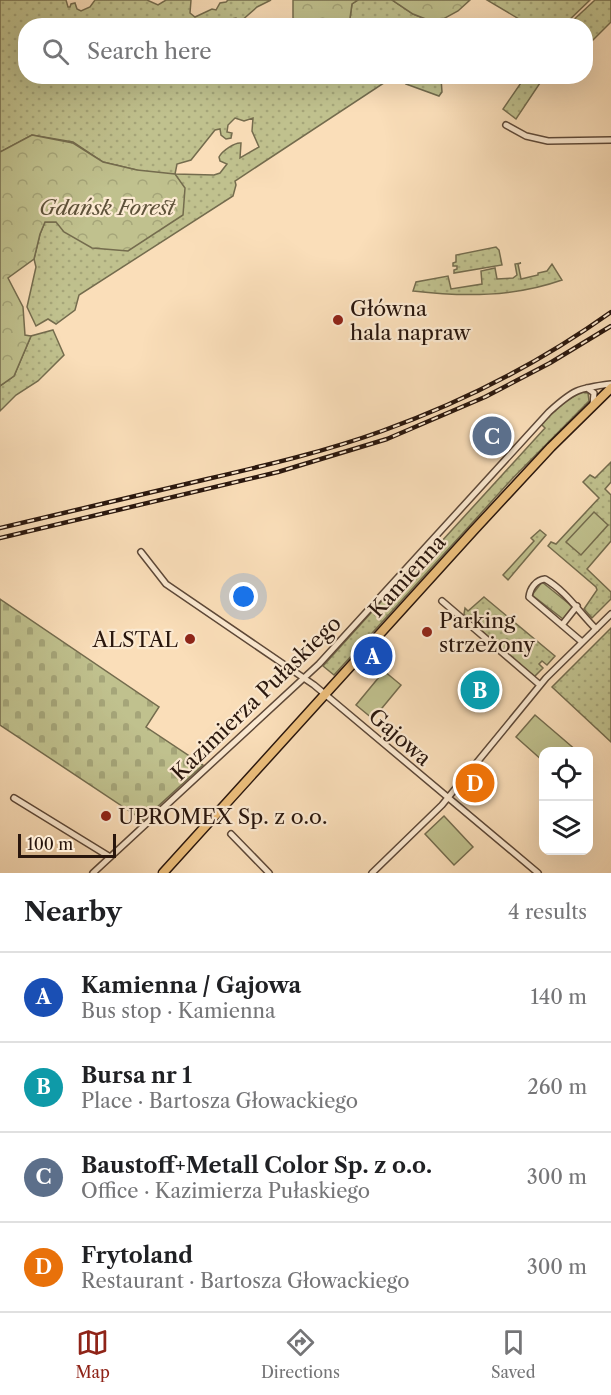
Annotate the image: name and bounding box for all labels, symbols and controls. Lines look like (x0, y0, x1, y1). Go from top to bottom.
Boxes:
search box (18, 18, 593, 84)
icon: search (39, 35, 72, 68)
text: Search here (87, 38, 212, 65)
park label: Gdańsk Forest (39, 195, 176, 220)
place label: Główna hala napraw (350, 296, 471, 345)
marker: Główna hala napraw (331, 313, 345, 327)
pin: C (472, 414, 512, 458)
street label: Kamienna (363, 529, 451, 622)
your location (229, 582, 258, 611)
place label: Parking strzeżony (439, 608, 535, 657)
street label: Kazimierza Pułaskiego (166, 611, 346, 785)
marker: Parking strzeżony (420, 625, 434, 639)
place label: ALSTAL (92, 627, 178, 652)
marker: ALSTAL (183, 632, 197, 646)
pin: A (354, 634, 392, 678)
pin: B (460, 668, 500, 712)
street label: Gajowa (364, 703, 437, 771)
map controls (539, 747, 593, 855)
button: locate (539, 747, 593, 801)
pin: D (456, 760, 494, 806)
button: layers (539, 801, 593, 855)
place label: UPROMEX Sp. z o.o. (118, 804, 327, 829)
marker: UPROMEX Sp. z o.o. (99, 809, 113, 823)
scale bar (18, 831, 116, 858)
text: 100 m (27, 834, 73, 854)
text: Nearby (24, 896, 122, 928)
text: 4 results (508, 900, 587, 924)
text: Kamienna / Gajowa (81, 972, 301, 999)
text: A (36, 985, 51, 1009)
text: 140 m (530, 985, 587, 1009)
text: Bus stop · Kamienna (81, 999, 275, 1023)
text: Bursa nr 1 (81, 1062, 192, 1089)
text: B (36, 1075, 51, 1099)
text: 260 m (527, 1075, 587, 1099)
text: Place · Bartosza Głowackiego (81, 1089, 358, 1113)
text: Baustoff+Metall Color Sp. z o.o. (81, 1152, 432, 1179)
text: C (35, 1165, 52, 1189)
text: 300 m (527, 1165, 587, 1189)
text: Office · Kazimierza Pułaskiego (81, 1179, 370, 1203)
text: Frytoland (81, 1242, 193, 1269)
text: D (35, 1255, 52, 1279)
text: 300 m (527, 1255, 587, 1279)
text: Restaurant · Bartosza Głowackiego (81, 1269, 409, 1293)
tab: Map (76, 1326, 110, 1382)
tab: Directions (261, 1326, 340, 1382)
tab: Saved (491, 1326, 535, 1382)

